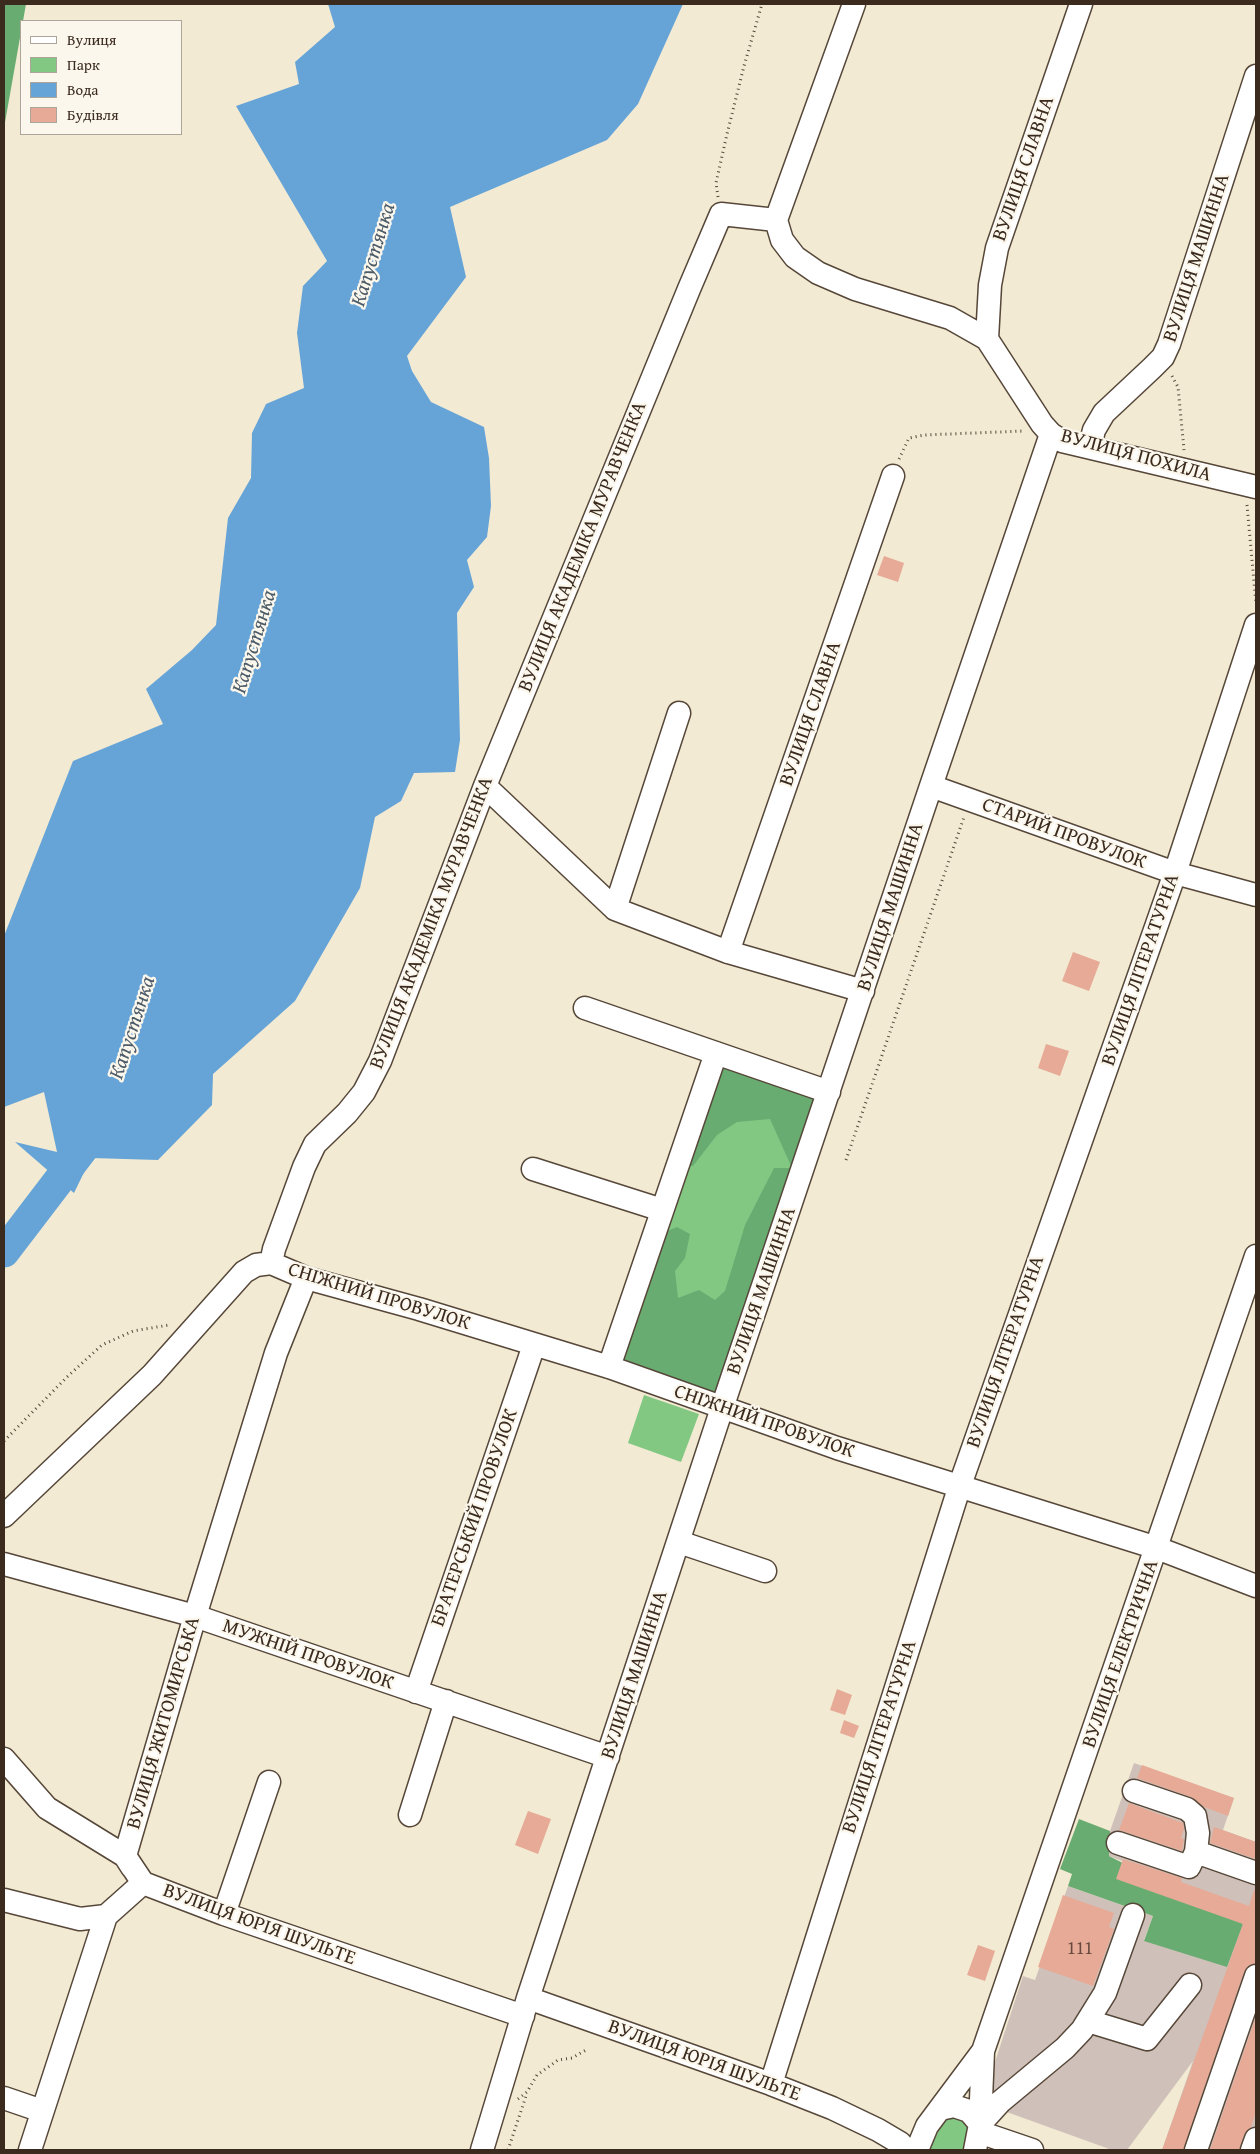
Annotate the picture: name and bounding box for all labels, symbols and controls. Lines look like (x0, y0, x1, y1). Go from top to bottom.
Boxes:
legend (20, 20, 182, 135)
text: Вулиця (67, 29, 116, 50)
text: Парк (67, 54, 100, 75)
text: Вода (67, 79, 98, 100)
street label: ВУЛИЦЯ СЛАВНА (988, 94, 1060, 244)
text: Будівля (67, 104, 119, 125)
street label: ВУЛИЦЯ МАШИННА (1158, 171, 1236, 345)
water label: Капустянка (346, 200, 402, 310)
street label: ВУЛИЦЯ АКАДЕМІКА МУРАВЧЕНКА (514, 398, 652, 696)
street label: ВУЛИЦЯ ПОХИЛА (1058, 424, 1214, 488)
water label: Капустянка (227, 587, 283, 697)
street label: ВУЛИЦЯ СЛАВНА (775, 639, 847, 789)
street label: ВУЛИЦЯ АКАДЕМІКА МУРАВЧЕНКА (365, 774, 499, 1072)
street label: СТАРИЙ ПРОВУЛОК (979, 793, 1149, 875)
street label: ВУЛИЦЯ МАШИННА (852, 820, 930, 994)
street label: ВУЛИЦЯ ЛІТЕРАТУРНА (1097, 871, 1185, 1069)
water label: Капустянка (105, 973, 161, 1083)
street label: ВУЛИЦЯ МАШИННА (722, 1204, 802, 1378)
street label: ВУЛИЦЯ ЛІТЕРАТУРНА (962, 1253, 1050, 1451)
street label: СНІЖНИЙ ПРОВУЛОК (285, 1258, 473, 1336)
street label: СНІЖНИЙ ПРОВУЛОК (671, 1380, 857, 1464)
street label: БРАТЕРСЬКИЙ ПРОВУЛОК (426, 1406, 524, 1630)
street label: ВУЛИЦЯ ЕЛЕКТРИЧНА (1078, 1557, 1164, 1751)
street label: ВУЛИЦЯ МАШИННА (596, 1588, 674, 1762)
street label: ВУЛИЦЯ ЖИТОМИРСЬКА (122, 1614, 206, 1832)
street label: МУЖНІЙ ПРОВУЛОК (219, 1614, 397, 1696)
street label: ВУЛИЦЯ ЛІТЕРАТУРНА (837, 1638, 923, 1836)
street label: ВУЛИЦЯ ЮРІЯ ШУЛЬТЕ (160, 1879, 358, 1971)
house number: 111 (1067, 1938, 1093, 1960)
street label: ВУЛИЦЯ ЮРІЯ ШУЛЬТЕ (605, 2015, 803, 2107)

